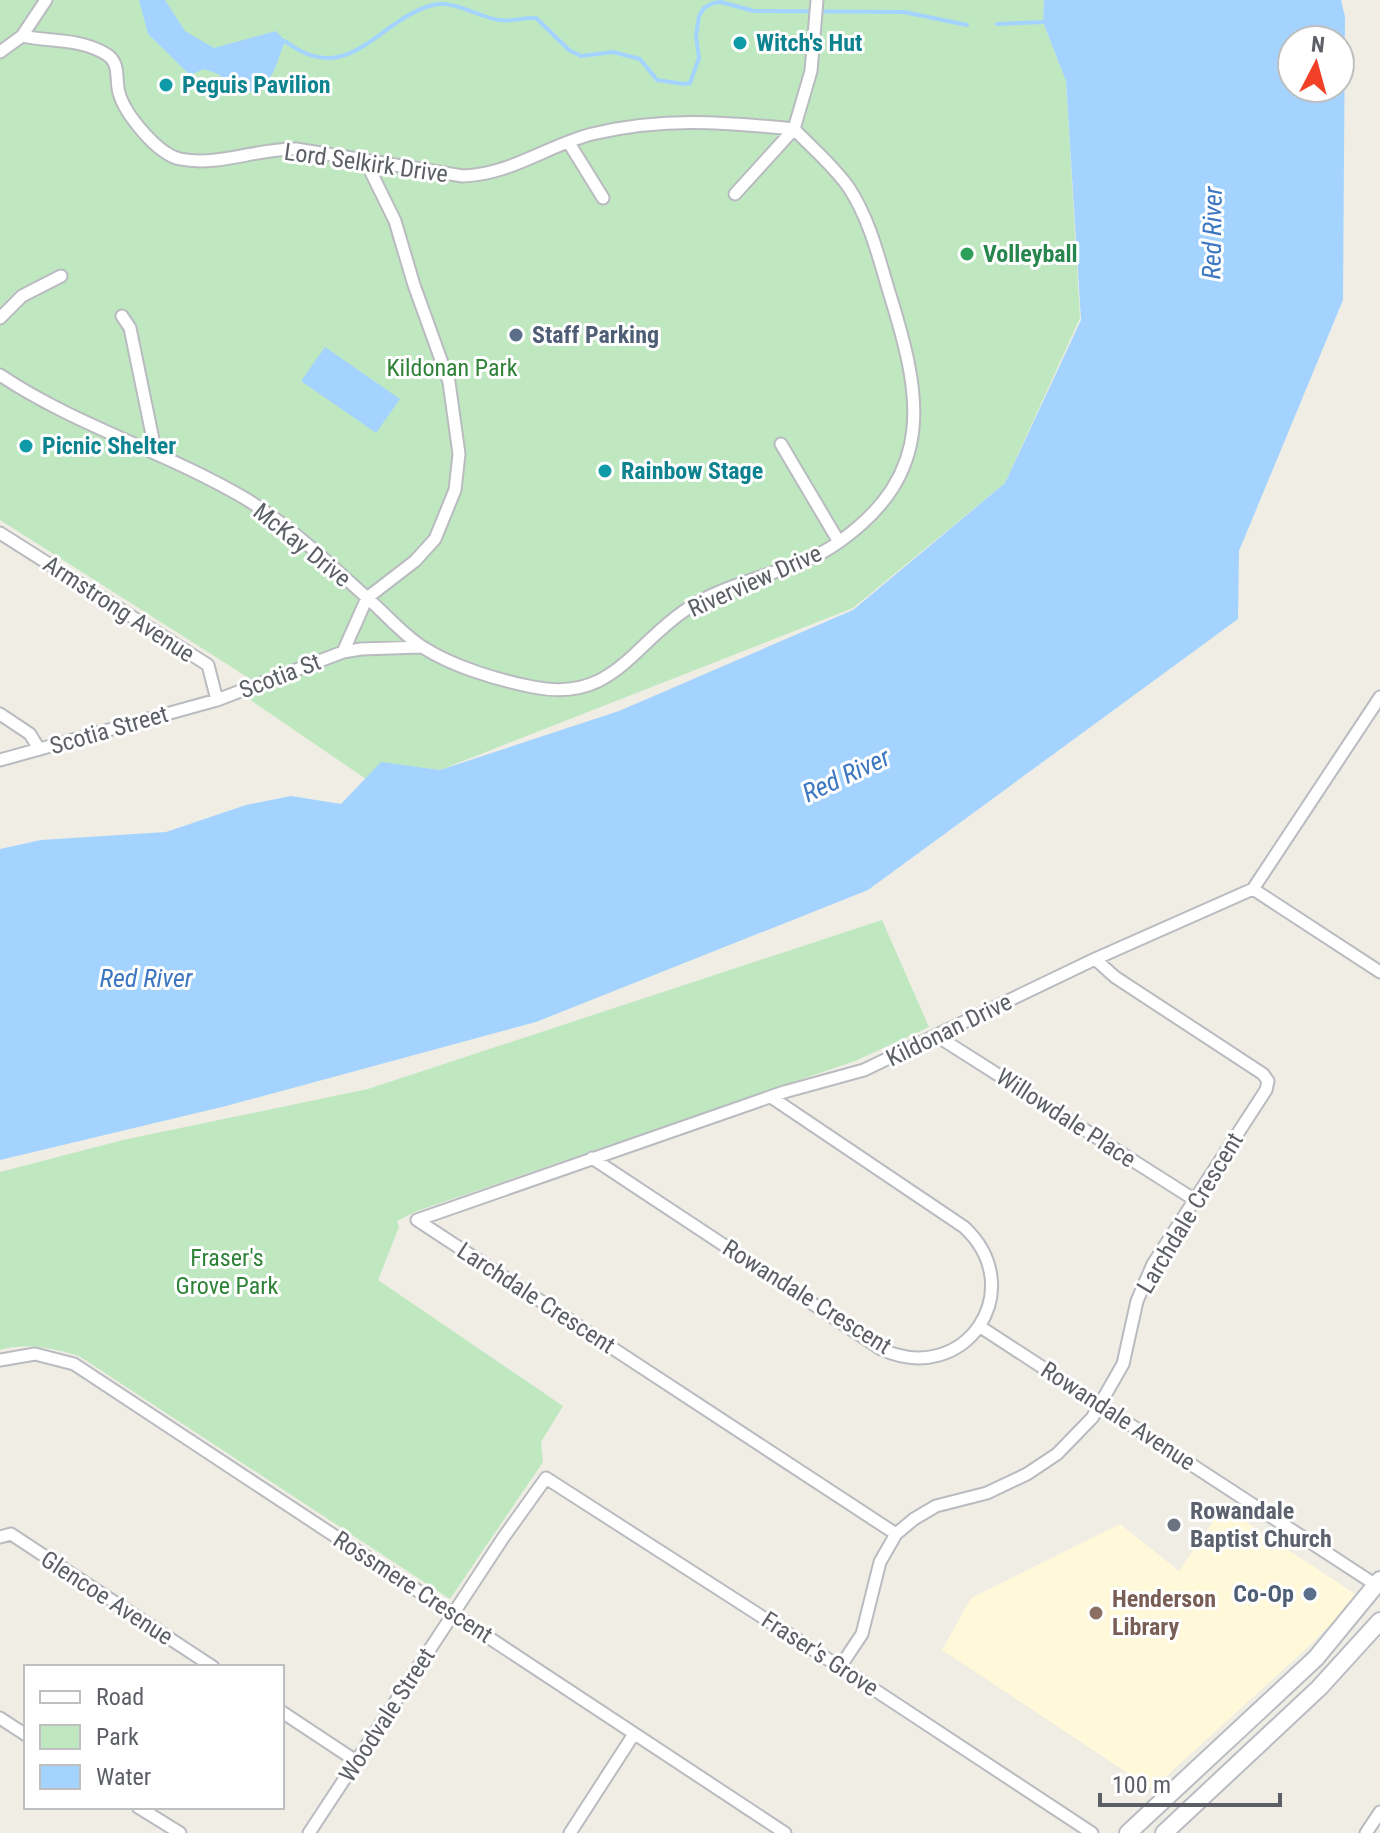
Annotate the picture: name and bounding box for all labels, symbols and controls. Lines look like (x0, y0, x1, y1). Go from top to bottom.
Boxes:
north arrow (1276, 24, 1356, 104)
place label: Witch's Hut (756, 29, 862, 57)
text: N (1310, 31, 1326, 58)
marker: Witch's Hut (731, 34, 749, 52)
place label: Peguis Pavilion (182, 71, 331, 99)
marker: Peguis Pavilion (157, 76, 175, 94)
street label: Lord Selkirk Drive (282, 138, 450, 188)
water label: Red River (1196, 185, 1228, 280)
place label: Volleyball (983, 240, 1078, 268)
marker: Volleyball (958, 245, 976, 263)
place label: Staff Parking (532, 321, 659, 349)
marker: Staff Parking (507, 326, 525, 344)
park label: Kildonan Park (386, 354, 518, 382)
place label: Picnic Shelter (42, 432, 176, 460)
marker: Picnic Shelter (17, 437, 35, 455)
place label: Rainbow Stage (621, 457, 763, 485)
marker: Rainbow Stage (596, 462, 614, 480)
street label: McKay Drive (248, 497, 356, 593)
street label: Riverview Drive (684, 539, 826, 623)
street label: Armstrong Avenue (38, 550, 200, 668)
street label: Scotia St (235, 648, 325, 704)
street label: Scotia Street (47, 700, 171, 760)
water label: Red River (798, 741, 896, 808)
water label: Red River (100, 963, 194, 993)
street label: Kildonan Drive (882, 988, 1016, 1072)
street label: Willowdale Place (991, 1062, 1141, 1174)
street label: Larchdale Crescent (1131, 1128, 1249, 1298)
street label: Rowandale Crescent (718, 1234, 896, 1360)
street label: Larchdale Crescent (452, 1237, 620, 1359)
park label: Fraser's Grove Park (176, 1244, 279, 1300)
street label: Rowandale Avenue (1036, 1356, 1200, 1476)
place label: Rowandale Baptist Church (1190, 1497, 1332, 1553)
marker: Rowandale Baptist Church (1165, 1516, 1183, 1534)
street label: Rossmere Crescent (328, 1525, 498, 1649)
street label: Glencoe Avenue (36, 1545, 178, 1651)
place label: Co-Op (1233, 1580, 1294, 1608)
place label: Henderson Library (1112, 1585, 1216, 1641)
marker: Co-Op (1301, 1585, 1319, 1603)
marker: Henderson Library (1087, 1604, 1105, 1622)
street label: Fraser's Grove (756, 1606, 884, 1702)
street label: Woodvale Street (333, 1643, 441, 1787)
legend (24, 1665, 284, 1809)
text: Road (96, 1683, 144, 1711)
text: Park (96, 1723, 139, 1751)
scale bar (1100, 1757, 1280, 1807)
text: Water (96, 1763, 151, 1791)
text: 100 m (1112, 1771, 1171, 1799)

